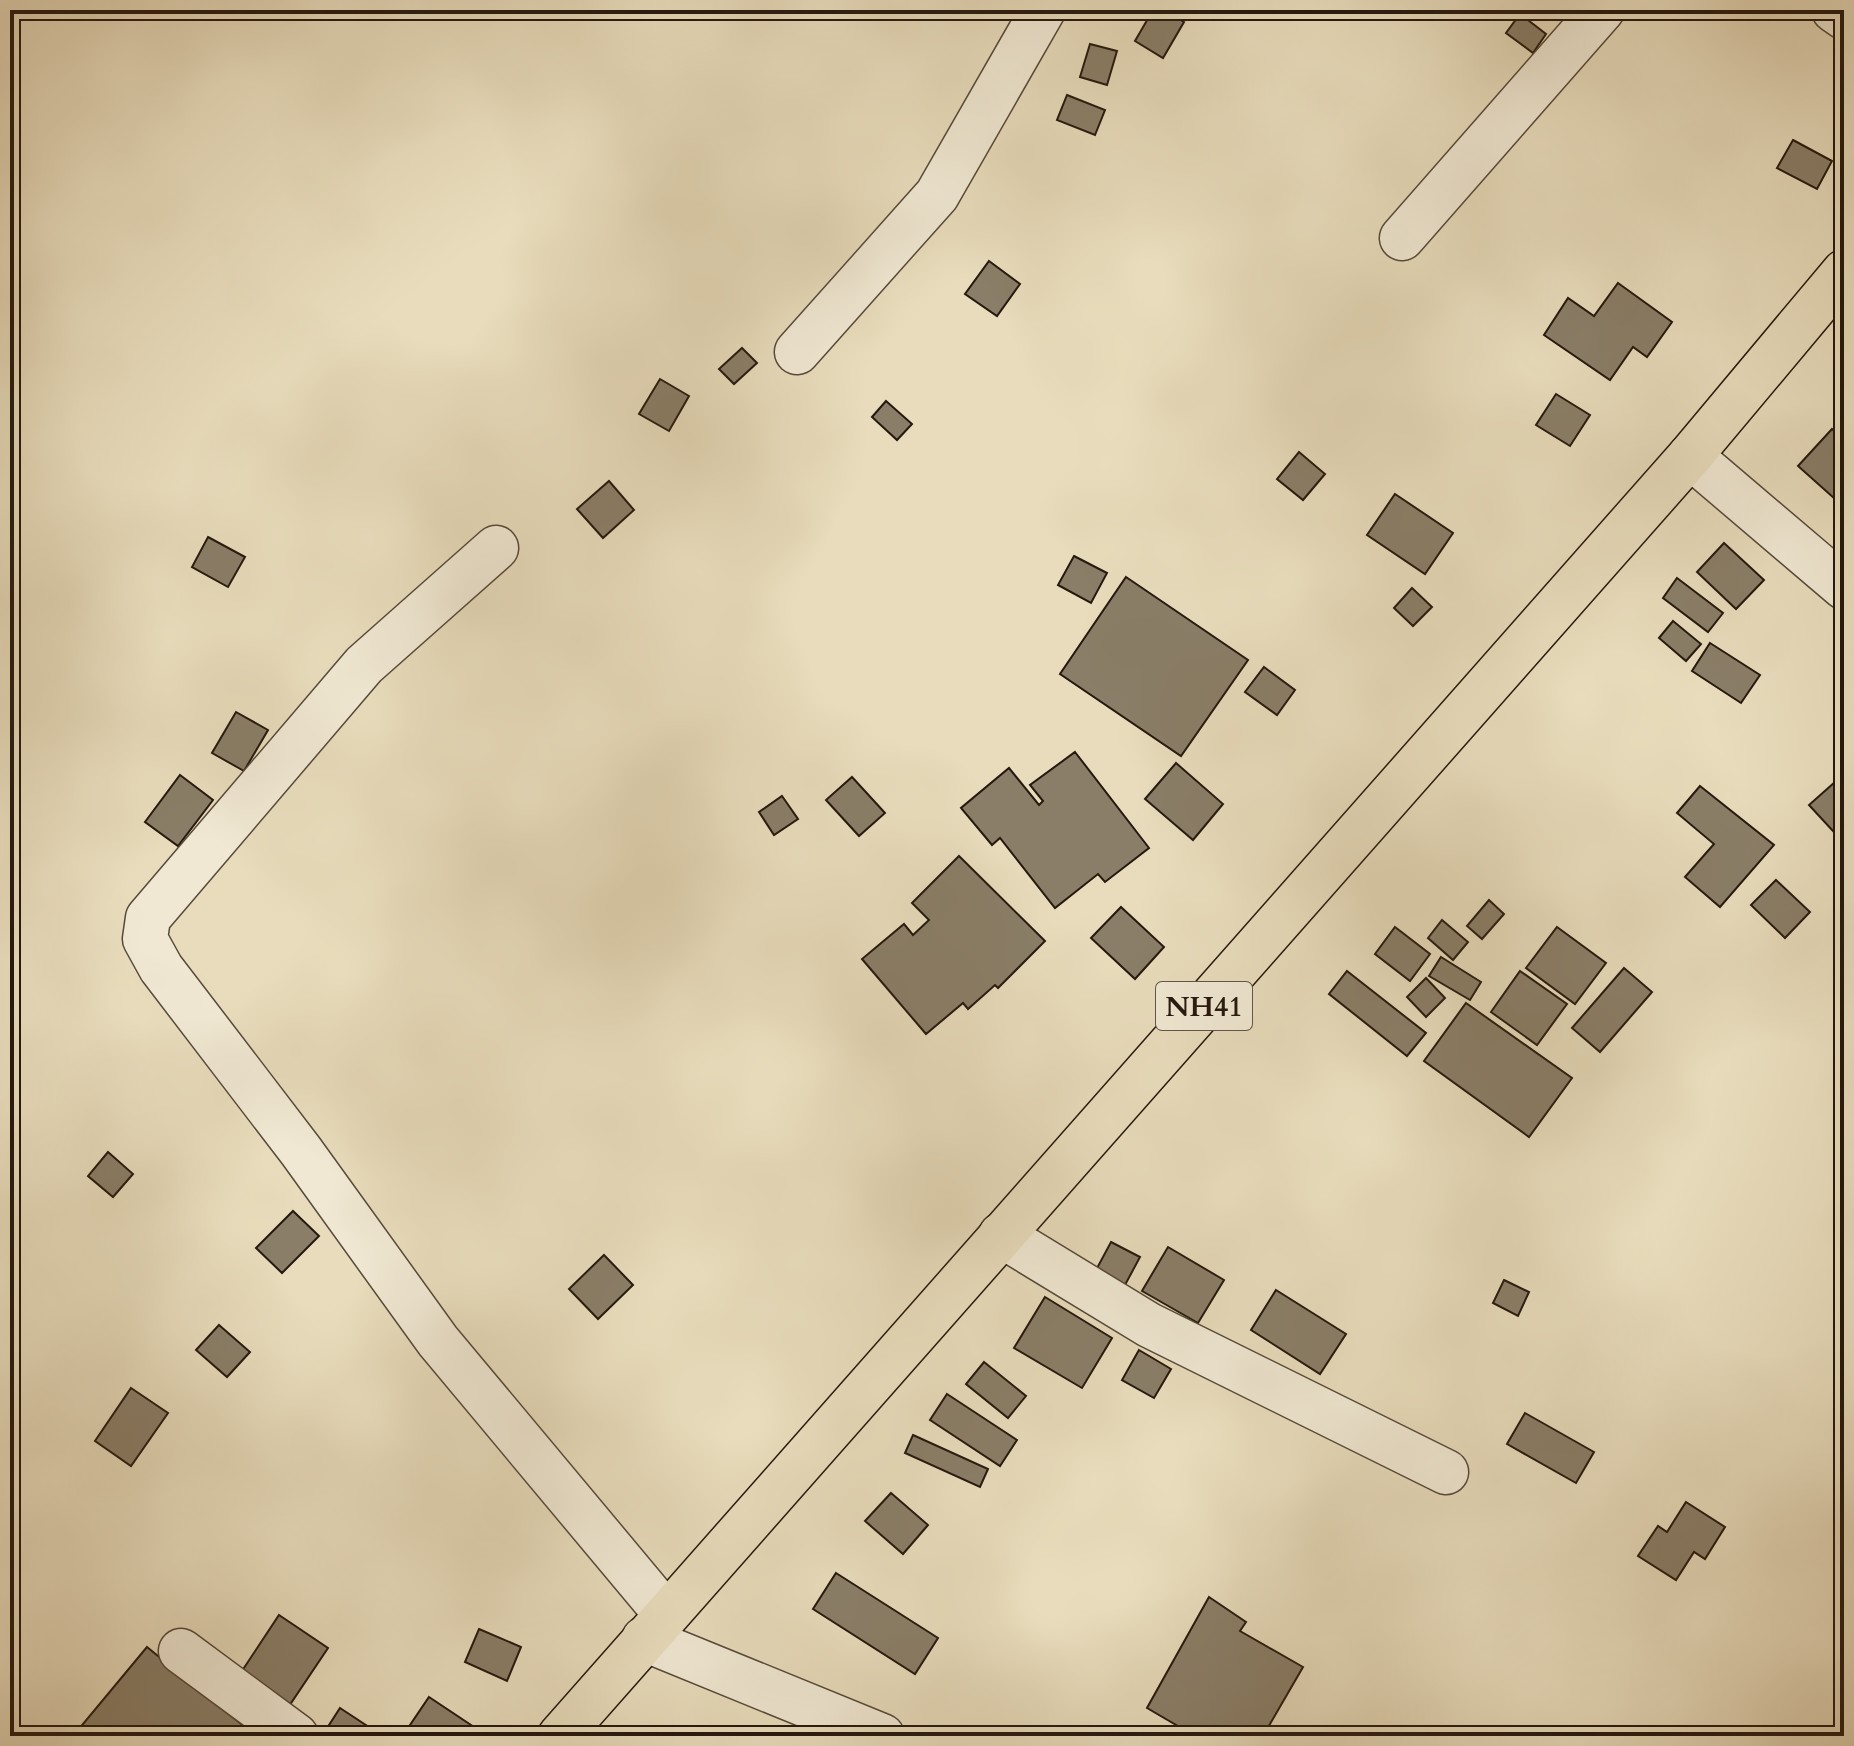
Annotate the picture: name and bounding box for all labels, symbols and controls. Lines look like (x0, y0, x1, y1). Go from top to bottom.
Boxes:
road number: NH41 (1156, 982, 1252, 1030)

